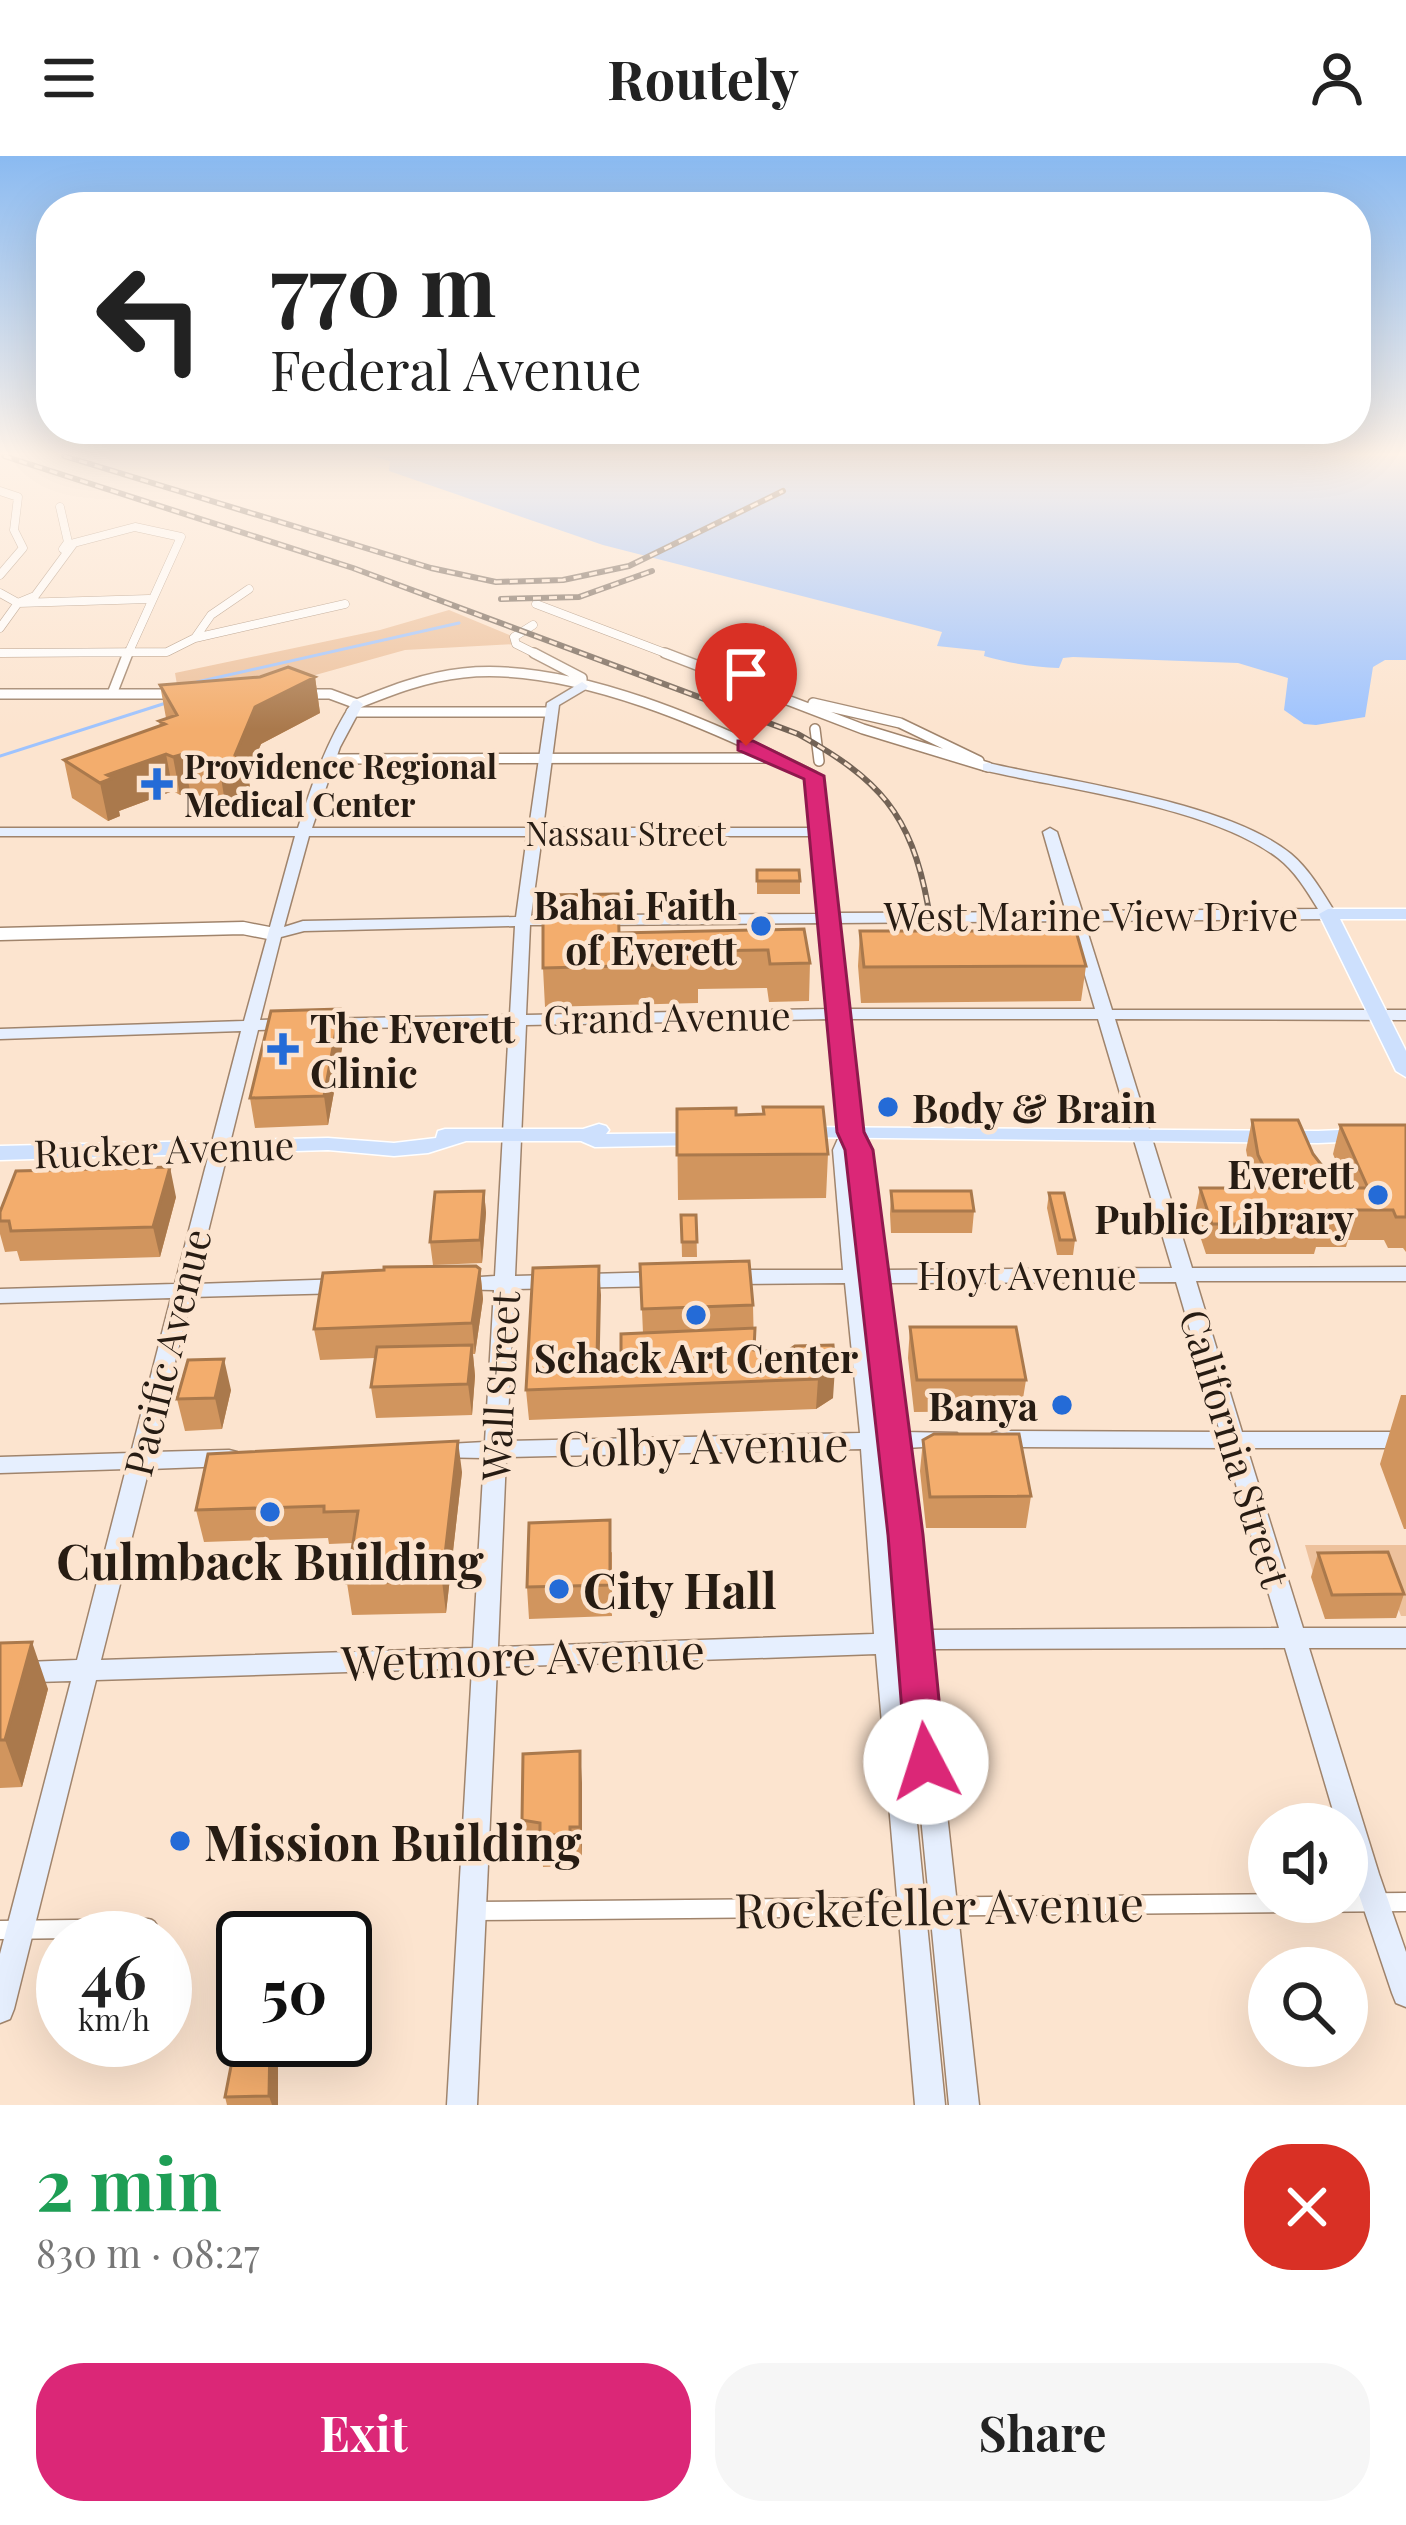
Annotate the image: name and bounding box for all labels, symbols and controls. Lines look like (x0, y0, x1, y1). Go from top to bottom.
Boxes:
text: Routely (607, 42, 799, 114)
icon: menu (36, 45, 102, 111)
icon: person (1304, 45, 1370, 111)
text: 770 m (270, 226, 496, 338)
icon: left (72, 240, 228, 396)
text: Federal Avenue (270, 333, 642, 405)
pin (695, 623, 797, 746)
icon: arrive (713, 641, 779, 707)
place label: Providence Regional Medical Center (184, 743, 497, 825)
marker: Providence Regional Medical Center (141, 768, 173, 800)
street label: Nassau Street (526, 810, 728, 854)
place label: Bahai Faith of Everett (533, 878, 737, 975)
street label: West Marine View Drive (883, 889, 1298, 941)
marker: Bahai Faith of Everett (748, 913, 774, 939)
street label: Grand Avenue (543, 988, 791, 1044)
place label: The Everett Clinic (310, 1001, 515, 1098)
marker: The Everett Clinic (267, 1033, 299, 1065)
place label: Body & Brain (912, 1081, 1157, 1133)
marker: Body & Brain (875, 1094, 901, 1120)
street label: Rucker Avenue (33, 1117, 295, 1179)
place label: Everett Public Library (1094, 1147, 1354, 1244)
marker: Everett Public Library (1365, 1182, 1391, 1208)
street label: Pacific Avenue (110, 1223, 222, 1481)
street label: Hoyt Avenue (917, 1248, 1137, 1300)
street label: Wall Street (468, 1289, 530, 1483)
marker: Schack Art Center (683, 1302, 709, 1328)
street label: California Street (1169, 1303, 1303, 1594)
place label: Schack Art Center (534, 1331, 858, 1383)
place label: Banya (928, 1379, 1038, 1431)
marker: Banya (1049, 1392, 1075, 1418)
street label: Colby Avenue (557, 1409, 849, 1479)
marker: Culmback Building (257, 1499, 283, 1525)
place label: Culmback Building (56, 1528, 484, 1592)
place label: City Hall (583, 1557, 777, 1621)
marker: City Hall (546, 1576, 572, 1602)
street label: Wetmore Avenue (339, 1617, 706, 1693)
position arrow (863, 1699, 989, 1825)
map controls (1248, 1803, 1368, 2067)
button: sound (1248, 1803, 1368, 1923)
place label: Mission Building (204, 1809, 582, 1873)
marker: Mission Building (167, 1828, 193, 1854)
street label: Rockefeller Avenue (734, 1869, 1144, 1941)
speed limit sign: 50 (216, 1911, 372, 2067)
text: 46 (81, 1934, 147, 2014)
button: search (1248, 1947, 1368, 2067)
text: km/h (78, 1999, 150, 2039)
text: 2 min (36, 2133, 222, 2229)
button: close (1244, 2144, 1370, 2270)
text: 830 m · 08:27 (36, 2226, 259, 2278)
button: Exit (36, 2363, 691, 2501)
button: Share (715, 2363, 1370, 2501)

